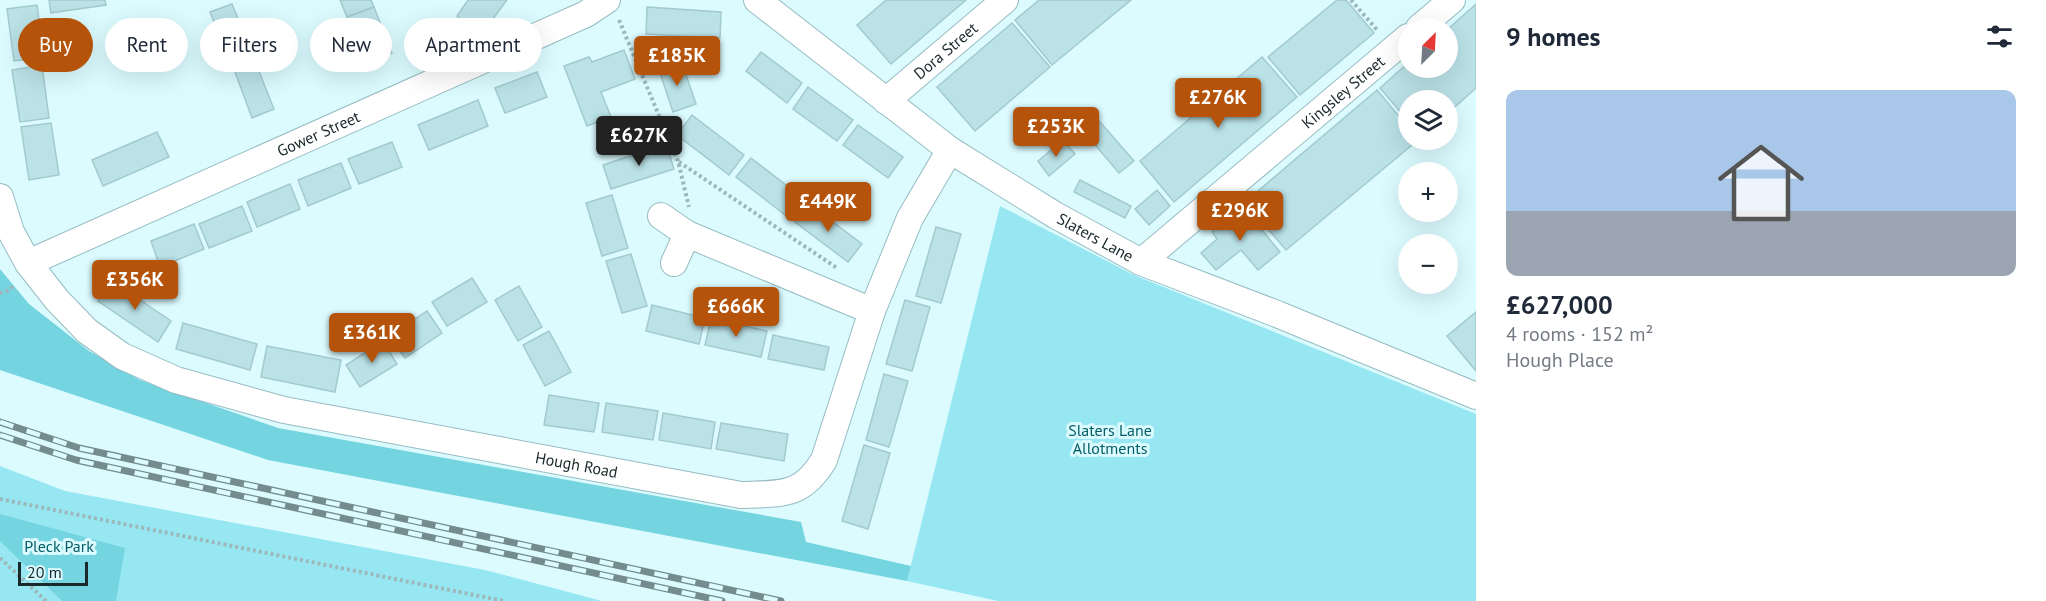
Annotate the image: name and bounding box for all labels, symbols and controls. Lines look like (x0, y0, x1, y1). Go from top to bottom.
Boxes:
street label: Dora Street (909, 17, 982, 83)
chip: Buy (18, 18, 93, 72)
chip: Rent (105, 18, 188, 72)
chip: Filters (200, 18, 298, 72)
chip: New (310, 18, 392, 72)
chip: Apartment (404, 18, 542, 72)
north arrow (1398, 18, 1458, 78)
map controls (1398, 18, 1458, 294)
text: 9 homes (1506, 20, 1601, 53)
icon: filters (1983, 20, 2016, 53)
pin: £185K (635, 36, 719, 87)
text: £185K (648, 42, 706, 68)
street label: Kingsley Street (1297, 51, 1389, 133)
pin: £276K (1176, 78, 1260, 129)
text: £276K (1189, 84, 1247, 110)
button: layers (1398, 90, 1458, 150)
street label: Gower Street (274, 106, 363, 161)
pin: £253K (1014, 107, 1098, 158)
text: £253K (1027, 113, 1085, 139)
pin: £627K (597, 116, 681, 167)
text: £627K (610, 122, 668, 148)
icon: home (1707, 129, 1815, 237)
button: + (1398, 162, 1458, 222)
pin: £449K (786, 182, 870, 233)
text: £449K (799, 188, 857, 214)
pin: £296K (1198, 191, 1282, 242)
text: £296K (1211, 197, 1269, 223)
street label: Slaters Lane (1054, 208, 1137, 266)
button: − (1398, 234, 1458, 294)
pin: £356K (93, 260, 177, 311)
text: £356K (106, 266, 164, 292)
pin: £666K (694, 287, 778, 338)
text: £627,000 (1506, 288, 1613, 321)
text: £666K (707, 293, 765, 319)
pin: £361K (330, 313, 414, 364)
text: £361K (343, 319, 401, 345)
text: 4 rooms · 152 m² (1506, 321, 1653, 347)
text: Hough Place (1506, 347, 1614, 373)
park label: Slaters Lane Allotments (1068, 420, 1152, 458)
street label: Hough Road (534, 447, 619, 482)
park label: Pleck Park (24, 536, 94, 556)
scale bar (18, 559, 88, 586)
text: 20 m (27, 562, 62, 582)

